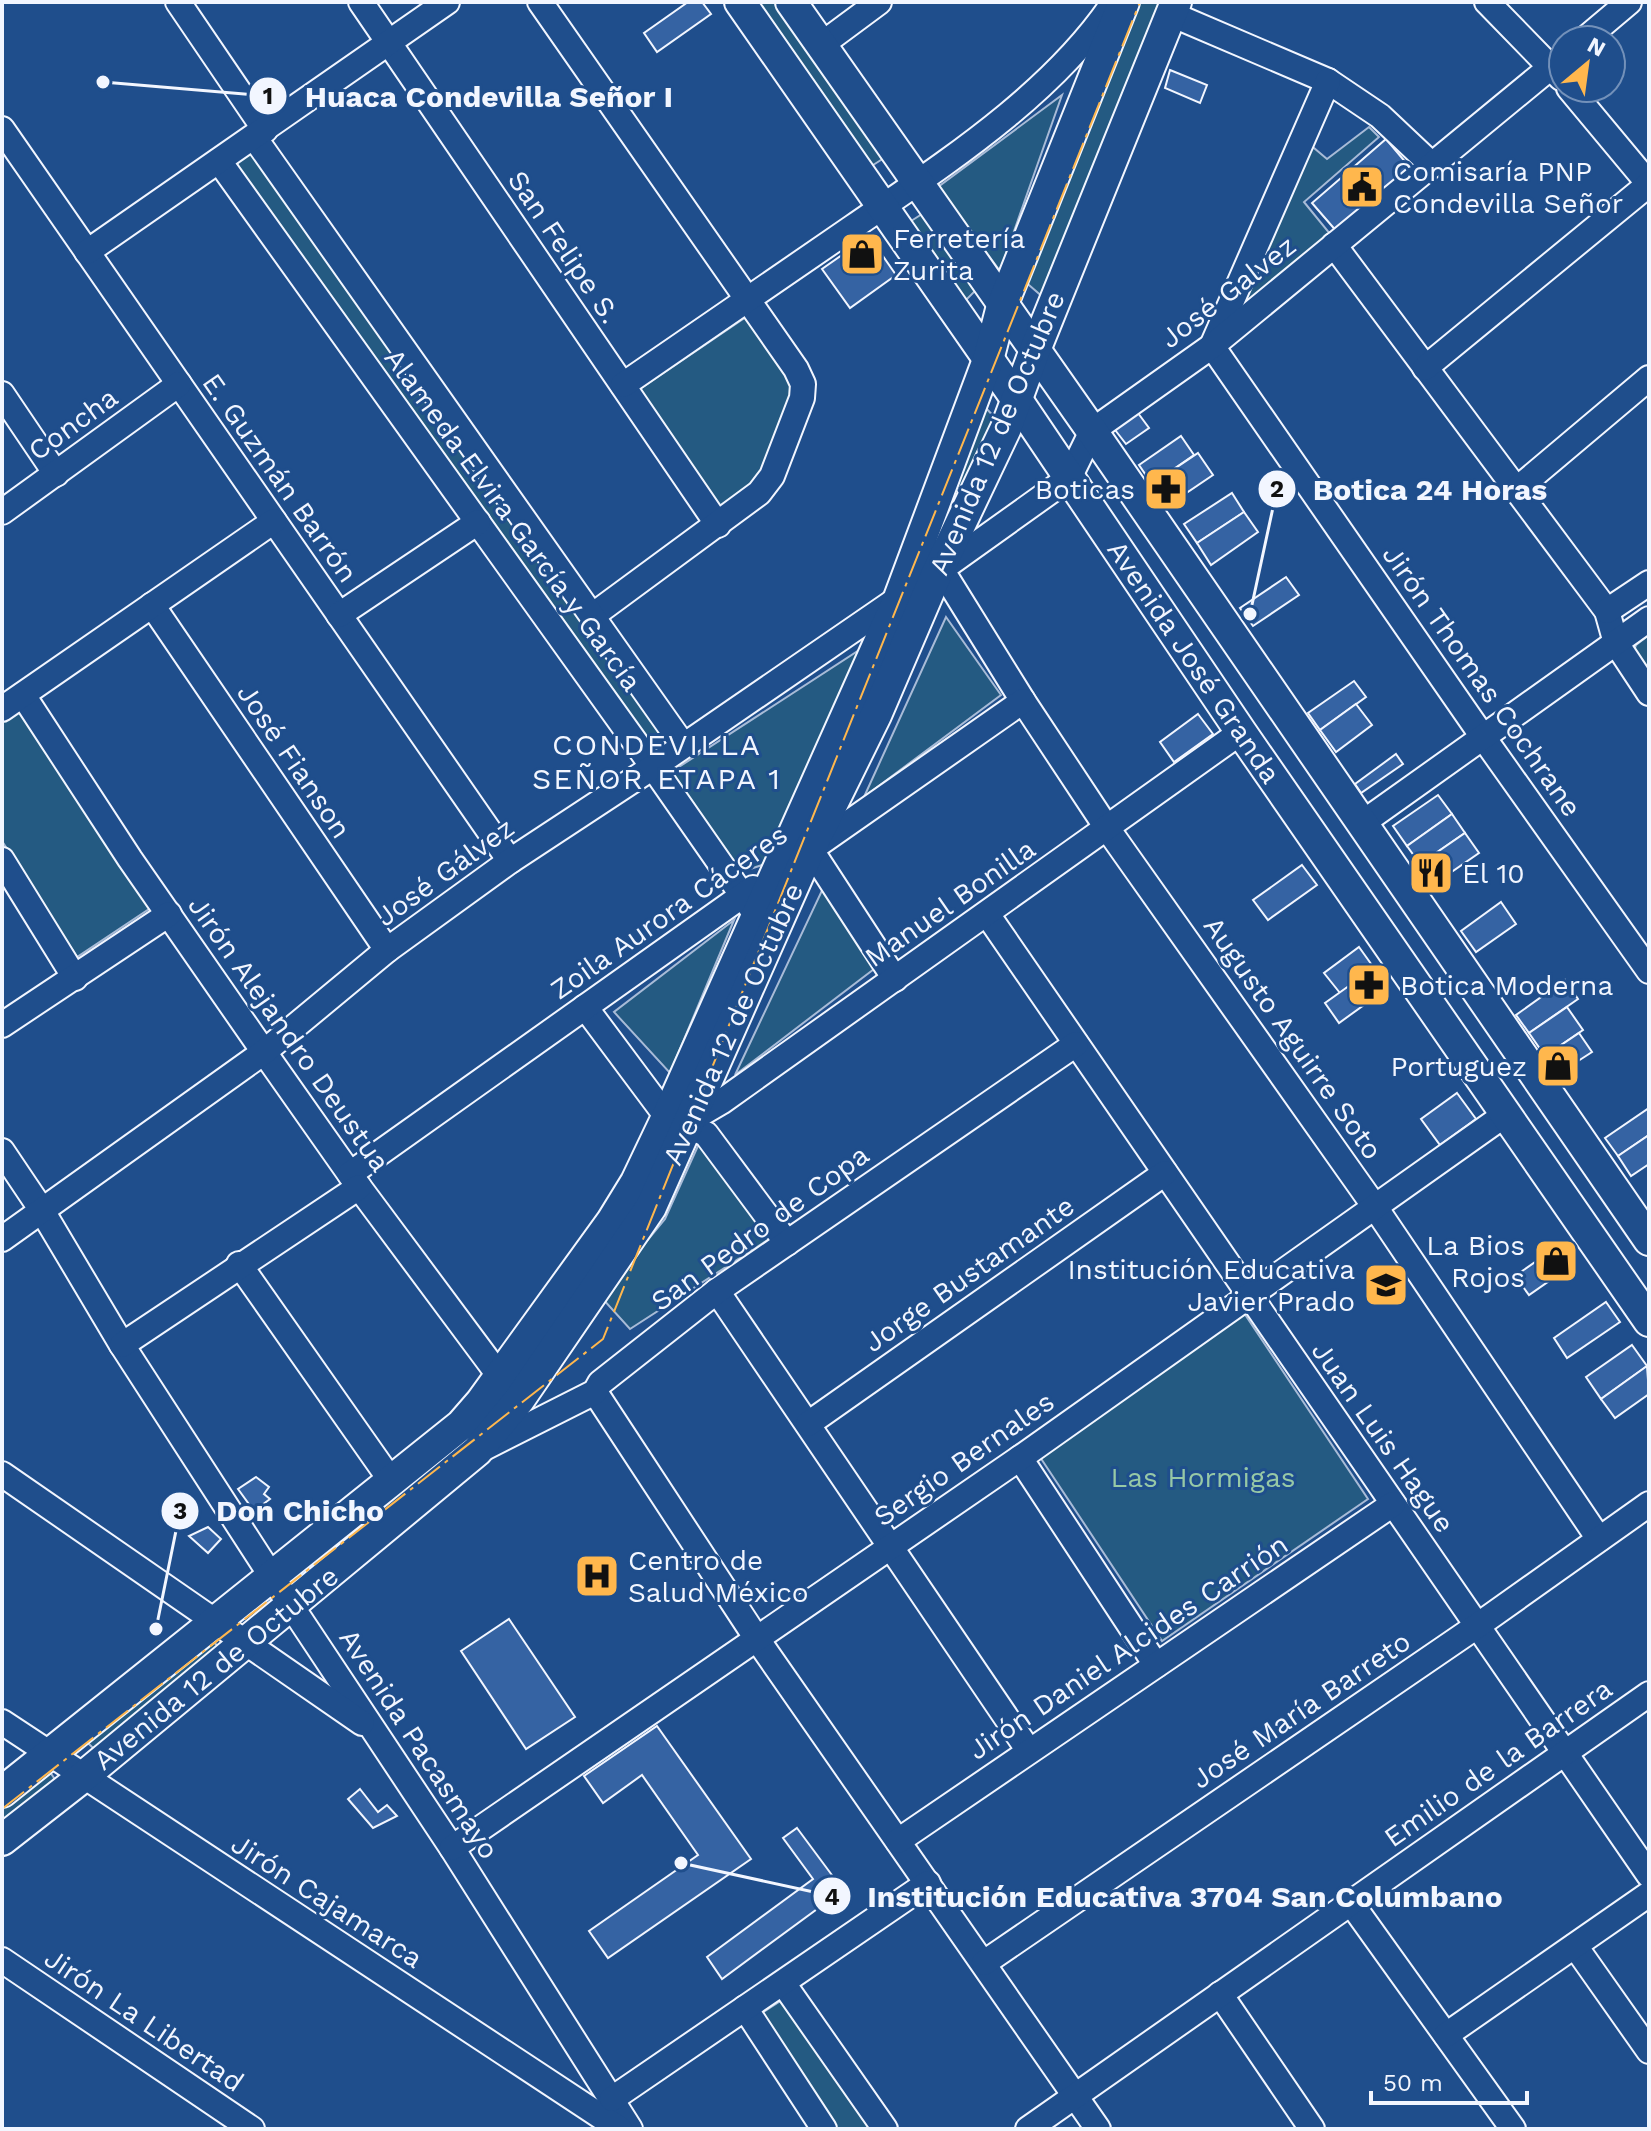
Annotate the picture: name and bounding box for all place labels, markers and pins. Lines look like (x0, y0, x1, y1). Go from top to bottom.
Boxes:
callout: Huaca Condevilla Señor I (248, 69, 690, 123)
place label: Comisaría PNP Condevilla Señor (1393, 155, 1623, 220)
public building icon: Comisaría PNP Condevilla Señor (1338, 163, 1386, 211)
place label: Ferretería Zurita (893, 222, 1026, 287)
shop icon: Ferretería Zurita (838, 230, 886, 278)
callout: Botica 24 Horas (1257, 462, 1564, 516)
pharmacy icon: Boticas (1142, 465, 1190, 513)
place label: Boticas (1035, 473, 1135, 506)
restaurant icon: El 10 (1407, 849, 1455, 897)
place label: El 10 (1462, 857, 1525, 890)
pharmacy icon: Botica Moderna (1345, 961, 1393, 1009)
place label: Botica Moderna (1400, 969, 1613, 1002)
shop icon: Portuguez (1534, 1042, 1582, 1090)
place label: Portuguez (1390, 1050, 1527, 1083)
place label: La Bios Rojos (1426, 1229, 1525, 1294)
shop icon: La Bios Rojos (1532, 1237, 1580, 1285)
place label: Institución Educativa Javier Prado (1067, 1253, 1355, 1318)
school or university icon: Institución Educativa Javier Prado (1362, 1261, 1410, 1309)
callout: Don Chicho (160, 1484, 400, 1538)
place label: Centro de Salud México (628, 1544, 809, 1609)
hospital icon: Centro de Salud México (573, 1552, 621, 1600)
callout: Institución Educativa 3704 San Columbano (812, 1869, 1519, 1923)

